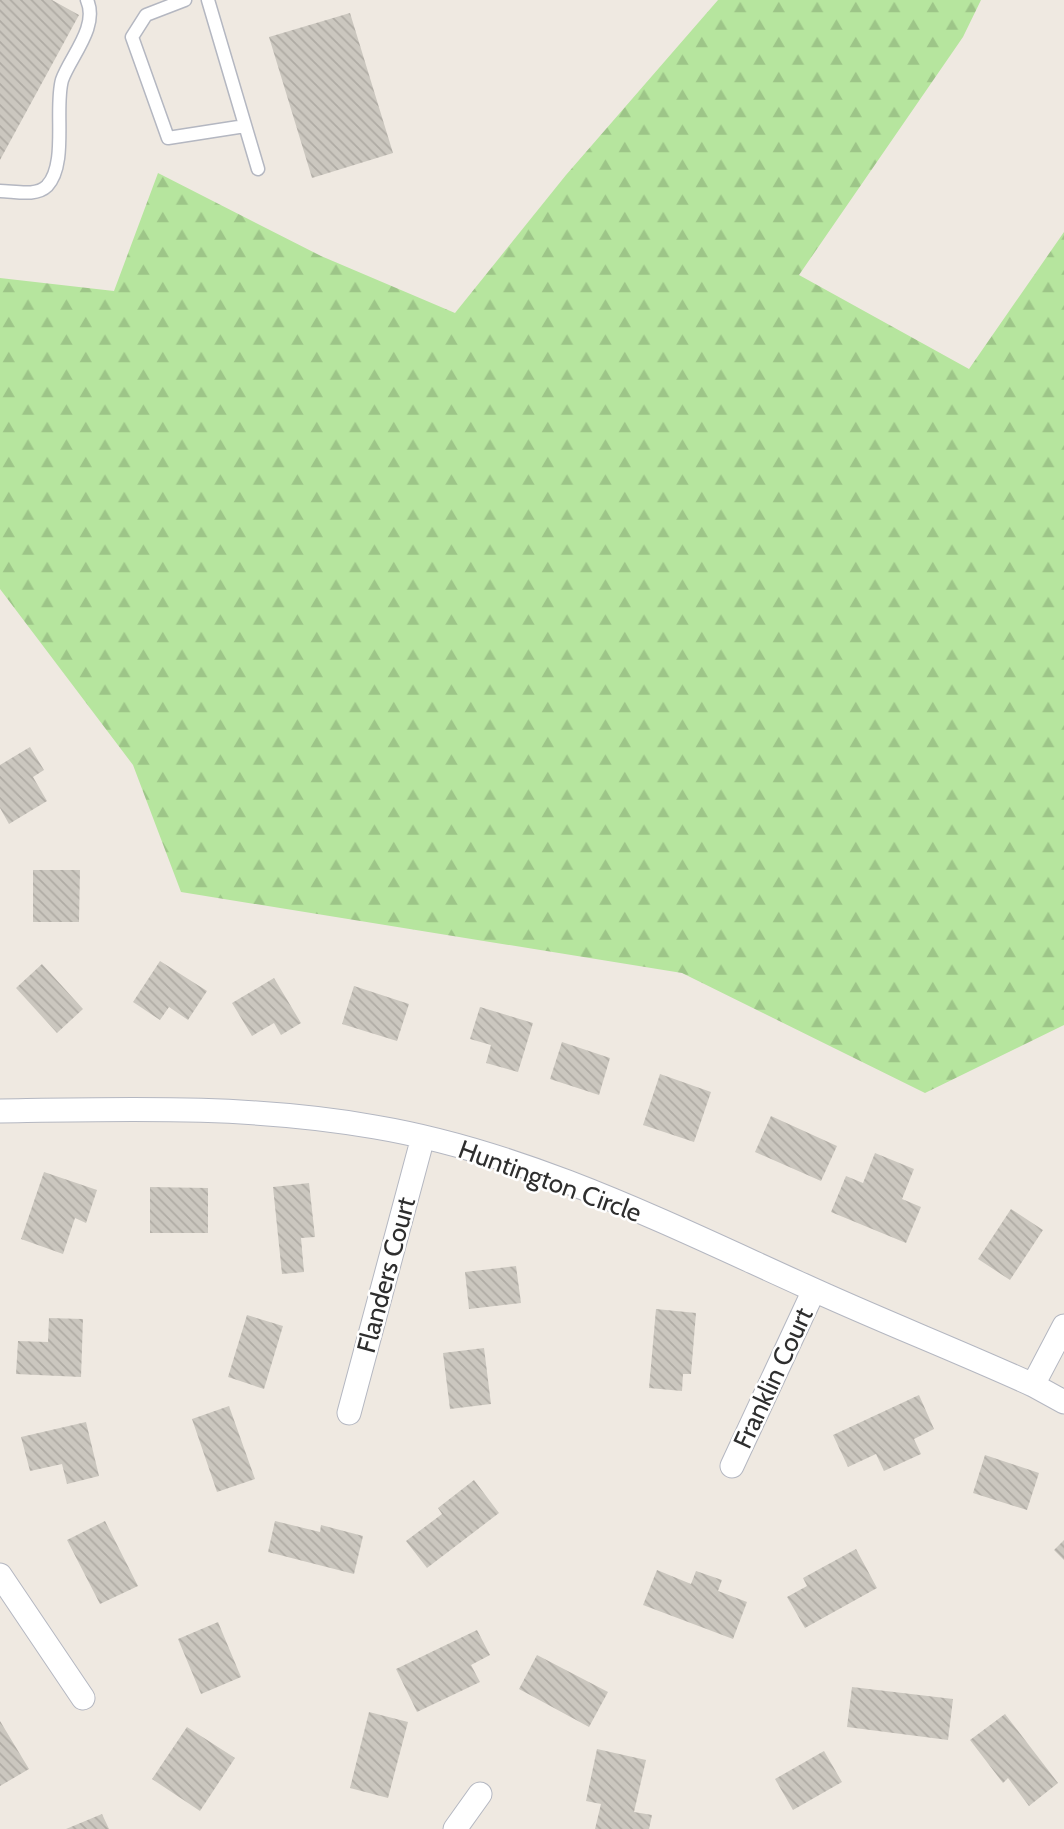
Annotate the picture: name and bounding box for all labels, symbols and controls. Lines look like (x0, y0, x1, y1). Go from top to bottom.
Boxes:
street label: Huntington Circle (454, 1133, 646, 1229)
street label: Flanders Court (350, 1193, 422, 1356)
street label: Franklin Court (726, 1302, 820, 1454)

